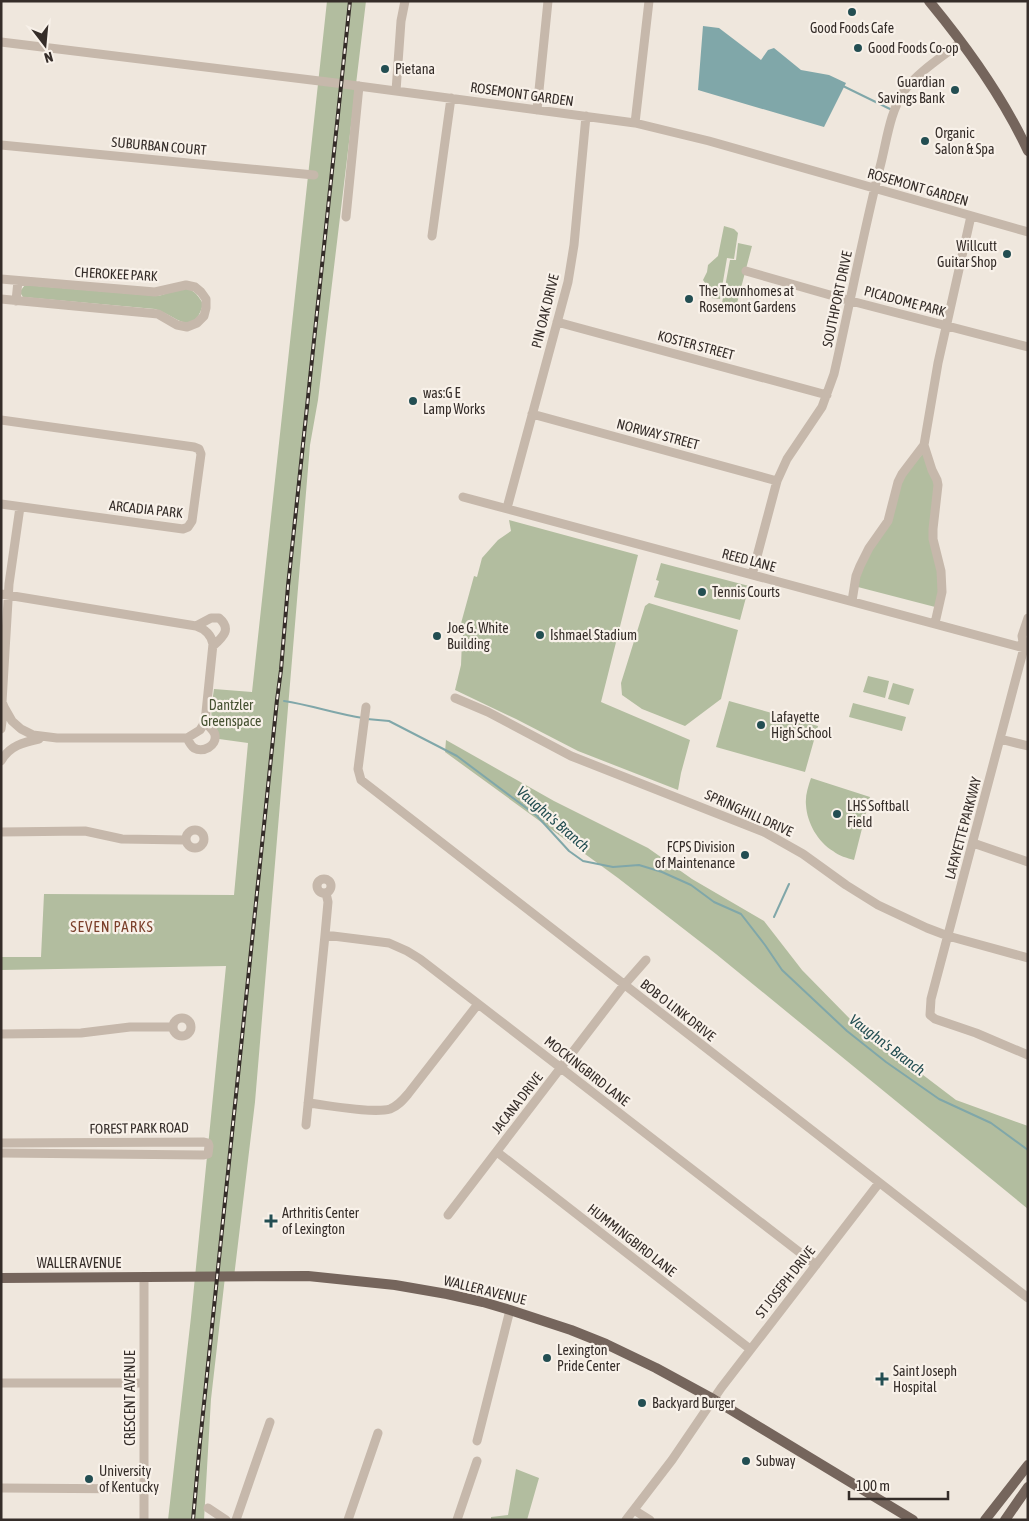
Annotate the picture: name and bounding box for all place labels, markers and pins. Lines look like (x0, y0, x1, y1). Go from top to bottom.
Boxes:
marker: Good Foods Cafe (846, 6, 858, 18)
place label: Good Foods Cafe (810, 20, 894, 36)
place label: Good Foods Co-op (868, 40, 959, 56)
marker: Good Foods Co-op (852, 42, 864, 54)
place label: Pietana (395, 61, 435, 77)
marker: Pietana (379, 63, 391, 75)
place label: Guardian Savings Bank (878, 74, 945, 106)
marker: Guardian Savings Bank (949, 84, 961, 96)
place label: Organic Salon & Spa (935, 125, 994, 157)
marker: Organic Salon & Spa (919, 135, 931, 147)
place label: Willcutt Guitar Shop (937, 238, 997, 270)
marker: Willcutt Guitar Shop (1001, 248, 1013, 260)
place label: The Townhomes at Rosemont Gardens (699, 283, 796, 315)
marker: The Townhomes at Rosemont Gardens (683, 293, 695, 305)
place label: was:G E Lamp Works (423, 385, 485, 417)
marker: was:G E Lamp Works (407, 395, 419, 407)
place label: Tennis Courts (712, 584, 780, 600)
marker: Tennis Courts (696, 586, 708, 598)
place label: Joe G. White Building (447, 620, 509, 652)
place label: Ishmael Stadium (550, 627, 637, 643)
marker: Ishmael Stadium (534, 629, 546, 641)
marker: Joe G. White Building (431, 630, 443, 642)
place label: Lafayette High School (771, 709, 832, 741)
marker: Lafayette High School (755, 719, 767, 731)
place label: LHS Softball Field (847, 798, 910, 830)
marker: LHS Softball Field (831, 808, 843, 820)
place label: FCPS Division of Maintenance (655, 839, 735, 871)
marker: FCPS Division of Maintenance (739, 849, 751, 861)
place label: Arthritis Center of Lexington (282, 1205, 360, 1237)
marker: Arthritis Center of Lexington (264, 1214, 278, 1228)
place label: Lexington Pride Center (557, 1342, 621, 1374)
marker: Lexington Pride Center (541, 1352, 553, 1364)
place label: Saint Joseph Hospital (893, 1363, 957, 1395)
marker: Saint Joseph Hospital (875, 1372, 889, 1386)
place label: Backyard Burger (652, 1395, 736, 1411)
marker: Backyard Burger (636, 1397, 648, 1409)
place label: Subway (756, 1453, 796, 1469)
marker: Subway (740, 1455, 752, 1467)
place label: University of Kentucky (99, 1463, 159, 1495)
marker: University of Kentucky (83, 1473, 95, 1485)

